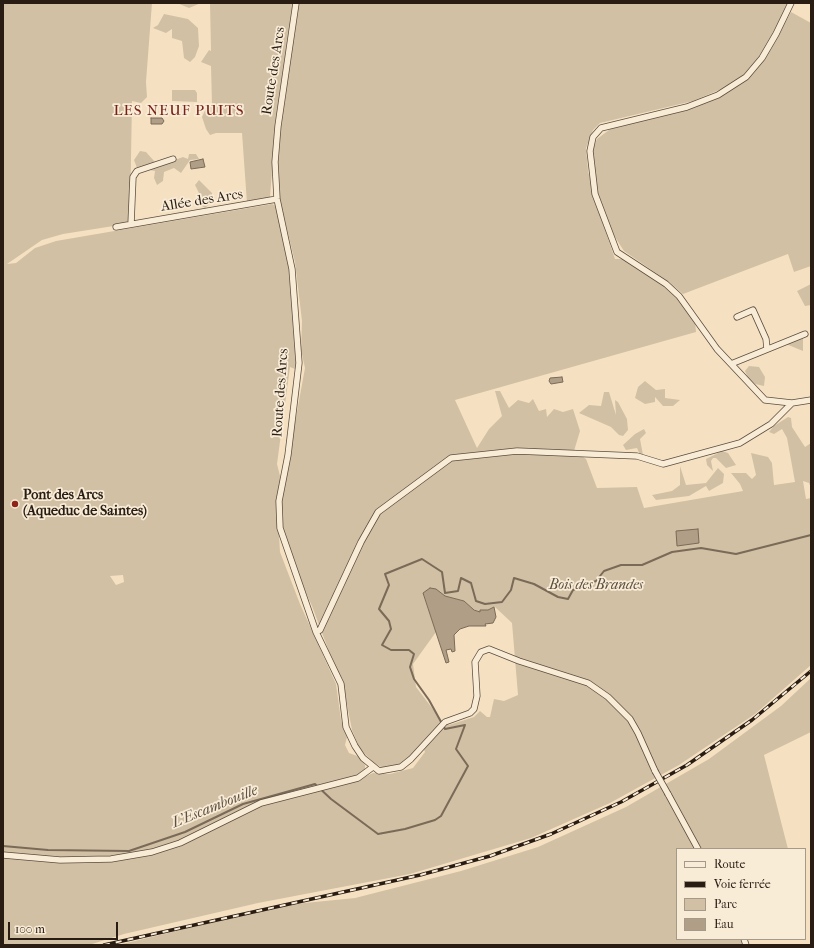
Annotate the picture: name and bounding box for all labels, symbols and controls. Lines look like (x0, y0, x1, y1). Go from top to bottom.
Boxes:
street label: Route des Arcs (259, 26, 289, 116)
district label: LES NEUF PUITS (113, 102, 245, 120)
street label: Allée des Arcs (160, 186, 244, 216)
street label: Route des Arcs (270, 348, 292, 438)
place label: Pont des Arcs (Aqueduc de Saintes) (23, 488, 147, 520)
marker: Pont des Arcs (Aqueduc de Saintes) (10, 499, 20, 509)
park label: Bois des Brandes (549, 578, 643, 594)
water label: L'Escambouille (169, 782, 261, 832)
legend (676, 848, 806, 940)
text: Route (714, 857, 746, 871)
text: Voie ferrée (714, 877, 771, 891)
text: Parc (714, 897, 737, 911)
scale bar (10, 914, 120, 940)
text: Eau (714, 917, 734, 931)
text: 100 m (15, 922, 45, 936)

